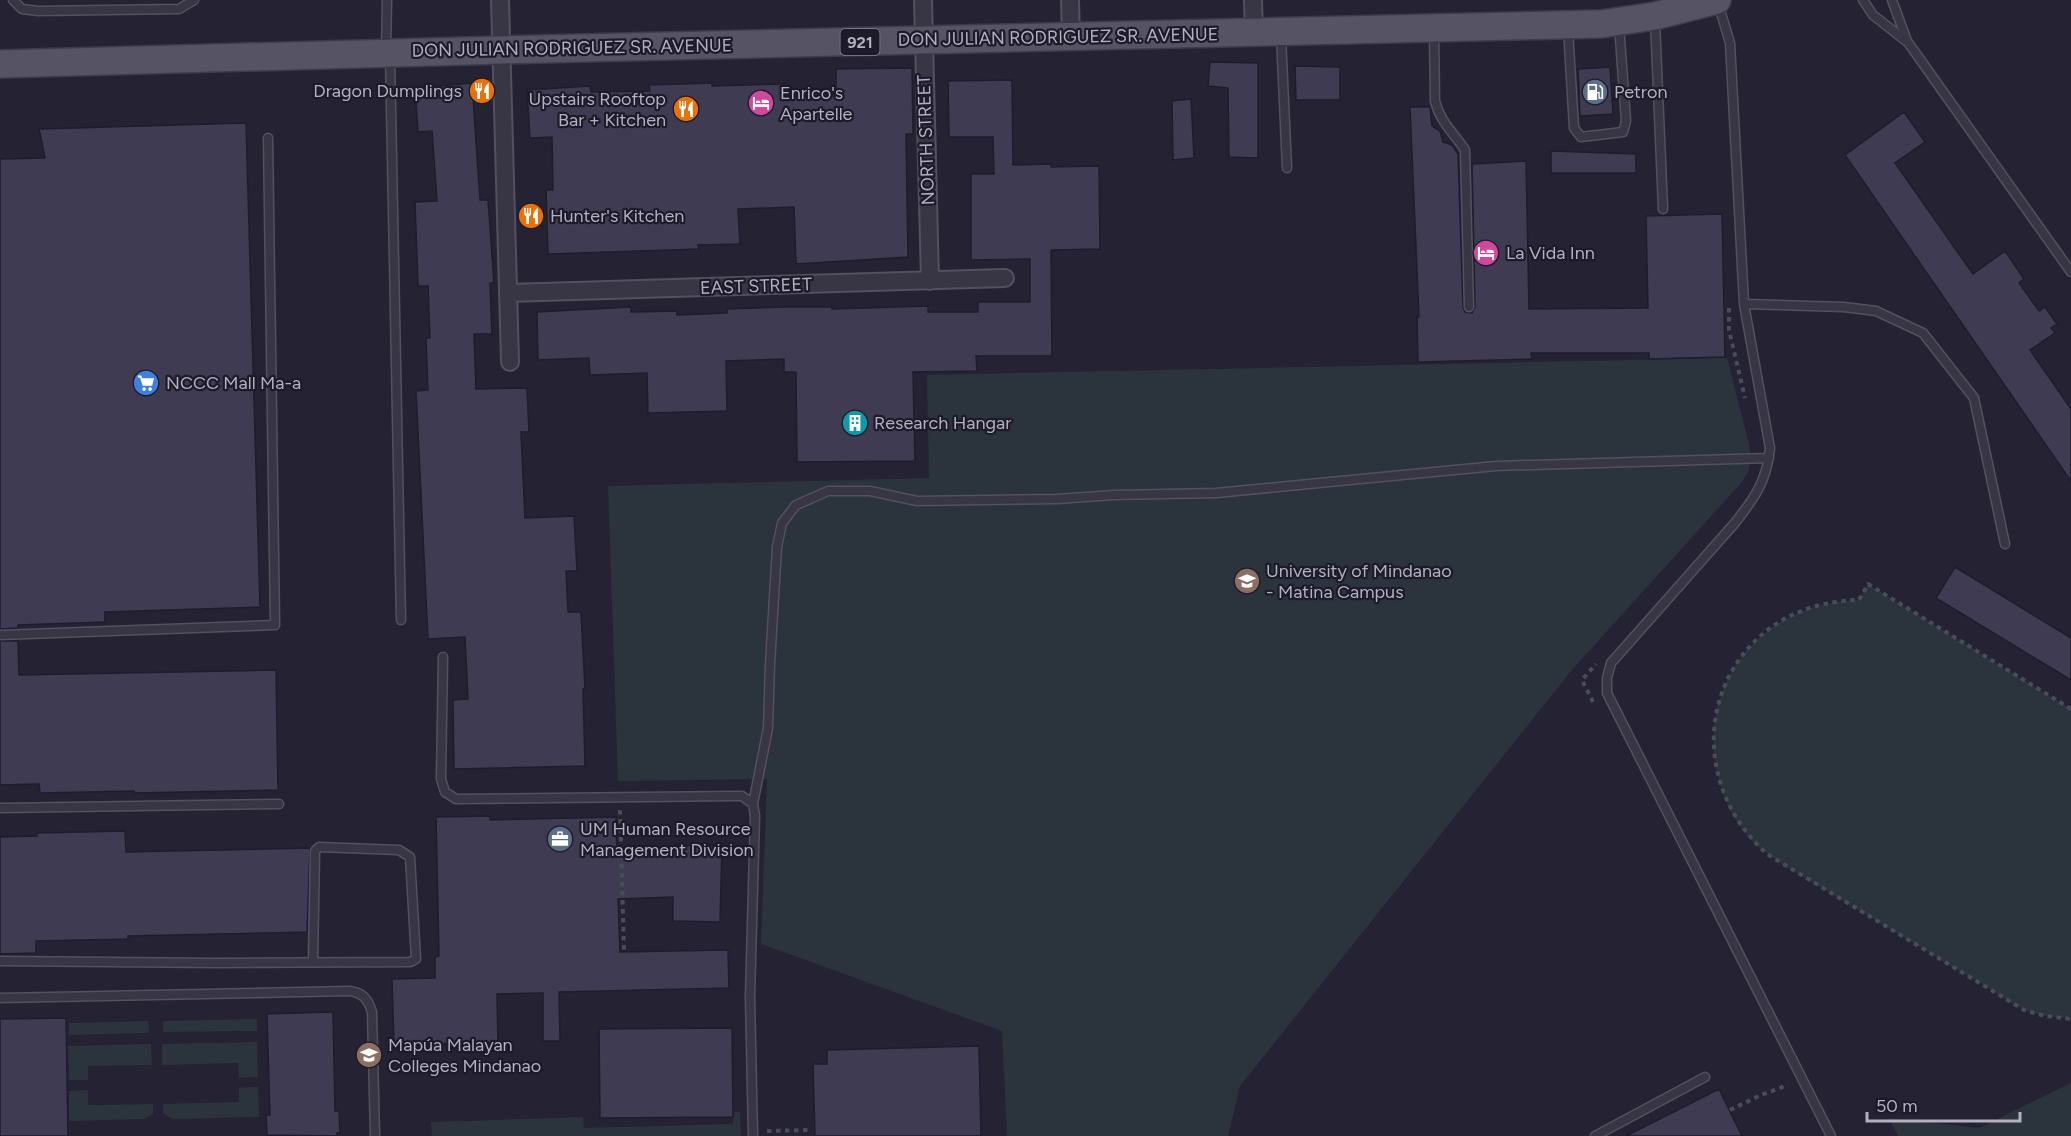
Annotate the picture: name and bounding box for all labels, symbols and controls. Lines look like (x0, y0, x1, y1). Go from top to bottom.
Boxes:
street label: DON JULIAN RODRIGUEZ SR. AVENUE (897, 23, 1219, 51)
road number: 921 (840, 29, 880, 55)
street label: DON JULIAN RODRIGUEZ SR. AVENUE (411, 34, 733, 62)
street label: NORTH STREET (913, 74, 939, 206)
restaurant icon: Dragon Dumplings (467, 76, 497, 106)
fuel station icon: Petron (1580, 77, 1610, 107)
place label: Dragon Dumplings (313, 80, 462, 102)
place label: Petron (1614, 81, 1667, 103)
place label: Enrico's Apartelle (780, 82, 853, 125)
place label: Upstairs Rooftop Bar + Kitchen (529, 88, 666, 131)
hotel icon: Enrico's Apartelle (746, 88, 776, 118)
restaurant icon: Upstairs Rooftop Bar + Kitchen (671, 94, 701, 124)
restaurant icon: Hunter's Kitchen (516, 201, 546, 231)
place label: Hunter's Kitchen (550, 205, 684, 227)
hotel icon: La Vida Inn (1471, 238, 1501, 268)
place label: La Vida Inn (1506, 242, 1595, 264)
street label: EAST STREET (700, 273, 812, 299)
supermarket icon: NCCC Mall Ma-a (131, 368, 161, 398)
place label: NCCC Mall Ma-a (166, 372, 301, 394)
building icon: Research Hangar (840, 408, 870, 438)
place label: Research Hangar (874, 412, 1011, 434)
place label: University of Mindanao - Matina Campus (1266, 560, 1452, 603)
school or university icon: University of Mindanao - Matina Campus (1232, 566, 1262, 596)
place label: UM Human Resource Management Division (580, 818, 754, 861)
office icon: UM Human Resource Management Division (545, 824, 575, 854)
place label: Mapúa Malayan Colleges Mindanao (388, 1034, 541, 1077)
school or university icon: Mapúa Malayan Colleges Mindanao (354, 1040, 384, 1070)
scale bar (1867, 1085, 2020, 1123)
text: 50 m (1876, 1095, 1918, 1117)

